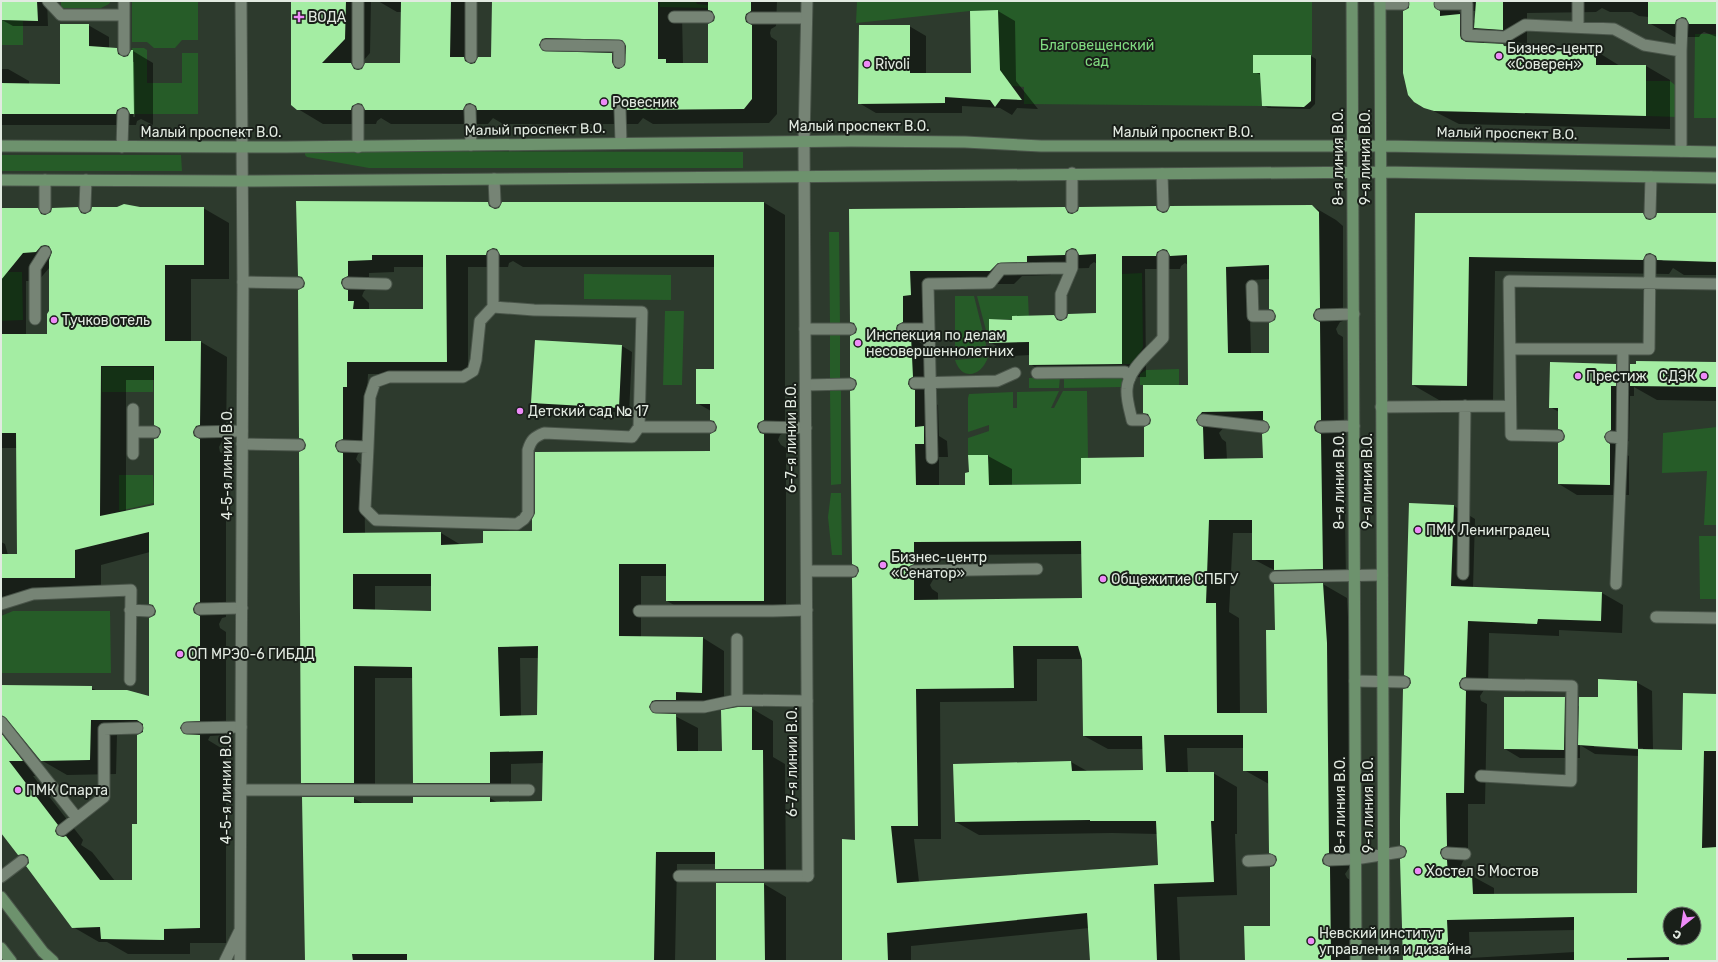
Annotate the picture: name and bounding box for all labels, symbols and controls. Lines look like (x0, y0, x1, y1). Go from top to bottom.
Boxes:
place label: ВОДА (308, 9, 347, 26)
marker: ВОДА (293, 11, 305, 23)
park label: Благовещенский сад (1040, 37, 1154, 70)
place label: Бизнес-центр «Соверен» (1507, 40, 1603, 73)
marker: Бизнес-центр «Соверен» (1494, 51, 1504, 61)
place label: Rivoli (875, 56, 910, 73)
marker: Rivoli (862, 59, 872, 69)
place label: Ровесник (612, 94, 677, 111)
marker: Ровесник (599, 97, 609, 107)
street label: 8-я линия В.О. (1330, 109, 1347, 205)
street label: 9-я линия В.О. (1357, 109, 1374, 205)
street label: Малый проспект В.О. (789, 118, 929, 135)
street label: Малый проспект В.О. (464, 120, 606, 139)
street label: Малый проспект В.О. (141, 124, 281, 141)
street label: Малый проспект В.О. (1113, 124, 1253, 141)
street label: Малый проспект В.О. (1436, 124, 1578, 143)
place label: Тучков отель (62, 312, 150, 329)
marker: Тучков отель (49, 315, 59, 325)
place label: Инспекция по делам несовершеннолетних (866, 327, 1014, 360)
marker: Инспекция по делам несовершеннолетних (853, 338, 863, 348)
place label: Престиж (1586, 368, 1647, 385)
place label: СДЭК (1659, 368, 1696, 385)
marker: Престиж (1573, 371, 1583, 381)
marker: СДЭК (1699, 371, 1709, 381)
street label: 6-7-я линии В.О. (783, 383, 800, 493)
place label: Детский сад № 17 (528, 403, 649, 420)
marker: Детский сад № 17 (515, 406, 525, 416)
street label: 4-5-я линии В.О. (219, 408, 236, 520)
street label: 8-я линия В.О. (1331, 433, 1348, 529)
street label: 9-я линия В.О. (1359, 433, 1376, 529)
place label: ПМК Ленинградец (1426, 522, 1550, 539)
marker: ПМК Ленинградец (1413, 525, 1423, 535)
place label: Бизнес-центр «Сенатор» (891, 549, 987, 582)
marker: Бизнес-центр «Сенатор» (878, 560, 888, 570)
place label: Общежитие СПБГУ (1111, 571, 1239, 588)
marker: Общежитие СПБГУ (1098, 574, 1108, 584)
place label: ОП МРЭО-6 ГИБДД (188, 646, 315, 663)
marker: ОП МРЭО-6 ГИБДД (175, 649, 185, 659)
street label: 6-7-я линии В.О. (784, 707, 801, 817)
street label: 4-5-я линии В.О. (218, 732, 235, 844)
street label: 8-я линия В.О. (1332, 757, 1349, 853)
street label: 9-я линия В.О. (1360, 757, 1377, 853)
place label: ПМК Спарта (26, 782, 108, 799)
marker: ПМК Спарта (13, 785, 23, 795)
place label: Хостел 5 Мостов (1426, 863, 1539, 880)
marker: Хостел 5 Мостов (1413, 866, 1423, 876)
north arrow (1662, 906, 1702, 946)
place label: Невский институт управления и дизайна (1319, 925, 1472, 958)
text: С (1670, 927, 1684, 942)
marker: Невский институт управления и дизайна (1306, 936, 1316, 946)

